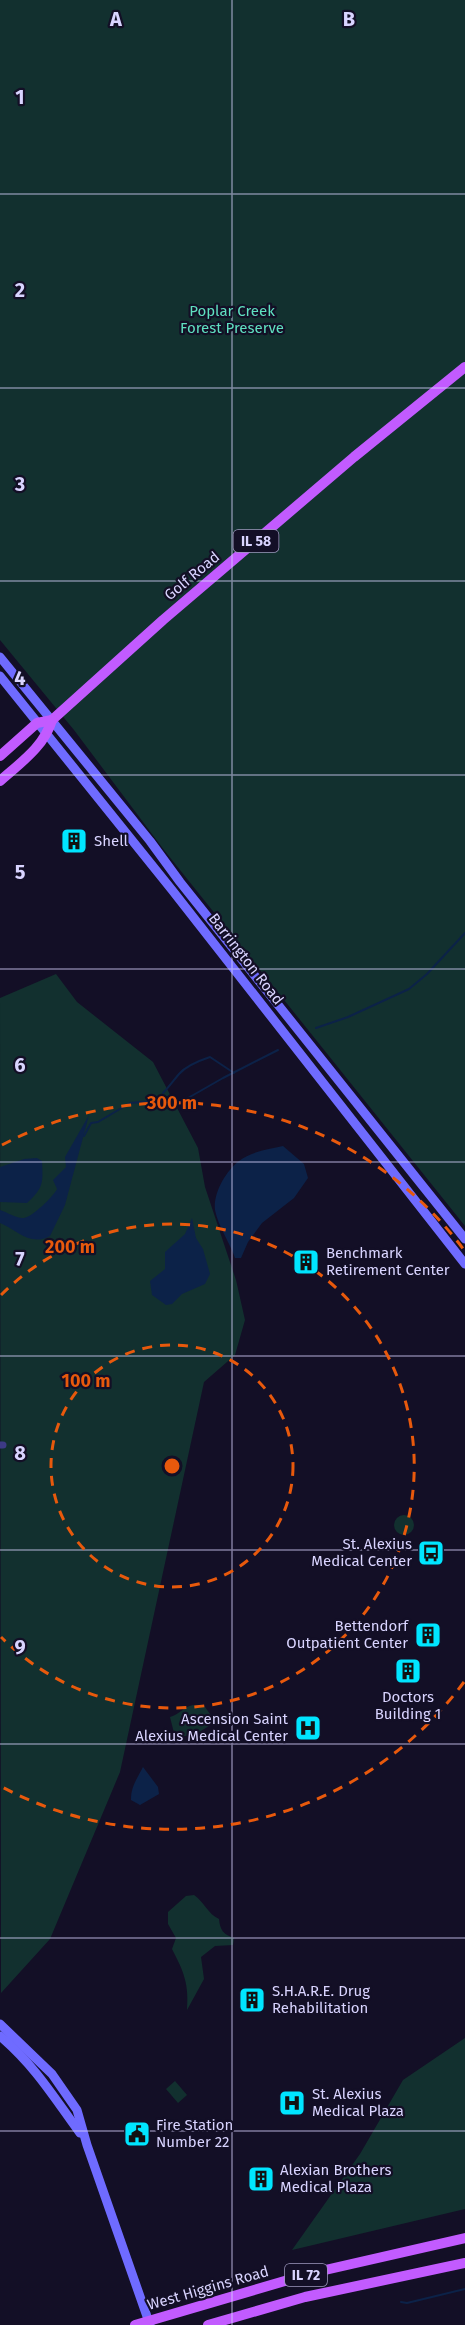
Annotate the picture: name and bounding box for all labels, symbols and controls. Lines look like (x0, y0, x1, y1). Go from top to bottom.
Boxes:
text: A (109, 7, 123, 31)
text: B (343, 7, 355, 31)
text: 1 (15, 85, 25, 109)
text: 2 (15, 278, 25, 302)
park label: Poplar Creek Forest Preserve (180, 302, 284, 337)
text: 3 (14, 472, 25, 496)
road number: IL 58 (234, 530, 278, 552)
street label: Golf Road (161, 548, 223, 604)
text: 4 (14, 666, 26, 690)
building icon: Shell (59, 826, 89, 856)
place label: Shell (94, 832, 129, 850)
text: 5 (15, 860, 26, 884)
street label: Barrington Road (205, 910, 287, 1008)
text: 6 (14, 1053, 26, 1077)
text: 300 m (146, 1092, 197, 1114)
text: 200 m (45, 1236, 95, 1258)
place label: Benchmark Retirement Center (326, 1244, 450, 1279)
text: 7 (15, 1247, 25, 1271)
building icon: Benchmark Retirement Center (291, 1247, 321, 1277)
text: 100 m (62, 1370, 110, 1392)
text: 8 (14, 1441, 26, 1465)
centre of rings (162, 1456, 182, 1476)
place label: St. Alexius Medical Center (311, 1535, 412, 1570)
bus stop icon: St. Alexius Medical Center (416, 1538, 446, 1568)
place label: Bettendorf Outpatient Center (286, 1617, 409, 1652)
building icon: Bettendorf Outpatient Center (413, 1620, 443, 1650)
text: 9 (14, 1635, 26, 1659)
building icon: Doctors Building 1 (393, 1656, 423, 1686)
place label: Doctors Building 1 (375, 1688, 441, 1723)
place label: Ascension Saint Alexius Medical Center (135, 1710, 289, 1745)
hospital icon: Ascension Saint Alexius Medical Center (293, 1713, 323, 1743)
place label: S.H.A.R.E. Drug Rehabilitation (272, 1982, 370, 2017)
building icon: S.H.A.R.E. Drug Rehabilitation (237, 1985, 267, 2015)
place label: St. Alexius Medical Plaza (312, 2085, 404, 2120)
hospital icon: St. Alexius Medical Plaza (277, 2088, 307, 2118)
place label: Fire Station Number 22 (156, 2116, 233, 2151)
public building icon: Fire Station Number 22 (122, 2119, 152, 2149)
place label: Alexian Brothers Medical Plaza (280, 2161, 392, 2196)
building icon: Alexian Brothers Medical Plaza (246, 2164, 276, 2194)
street label: West Higgins Road (145, 2262, 271, 2314)
road number: IL 72 (285, 2264, 327, 2286)

